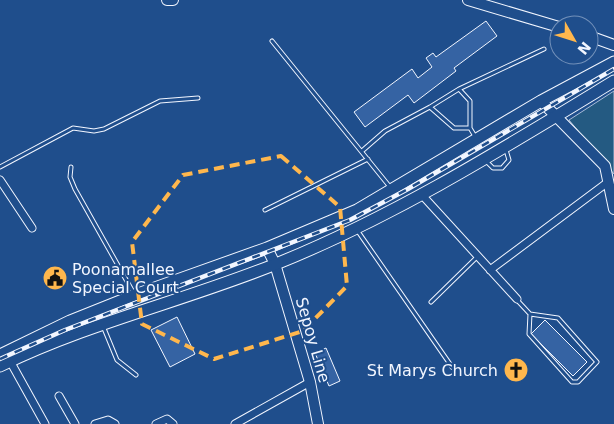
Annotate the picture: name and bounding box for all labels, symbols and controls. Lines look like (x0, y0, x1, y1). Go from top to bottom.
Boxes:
north arrow (549, 15, 599, 65)
text: N (574, 39, 594, 58)
place label: Poonamallee Special Court (72, 260, 179, 297)
public building icon: Poonamallee Special Court (42, 265, 68, 291)
street label: Sepoy Line (292, 295, 334, 385)
church icon: St Marys Church (503, 357, 529, 383)
place label: St Marys Church (367, 361, 498, 380)

